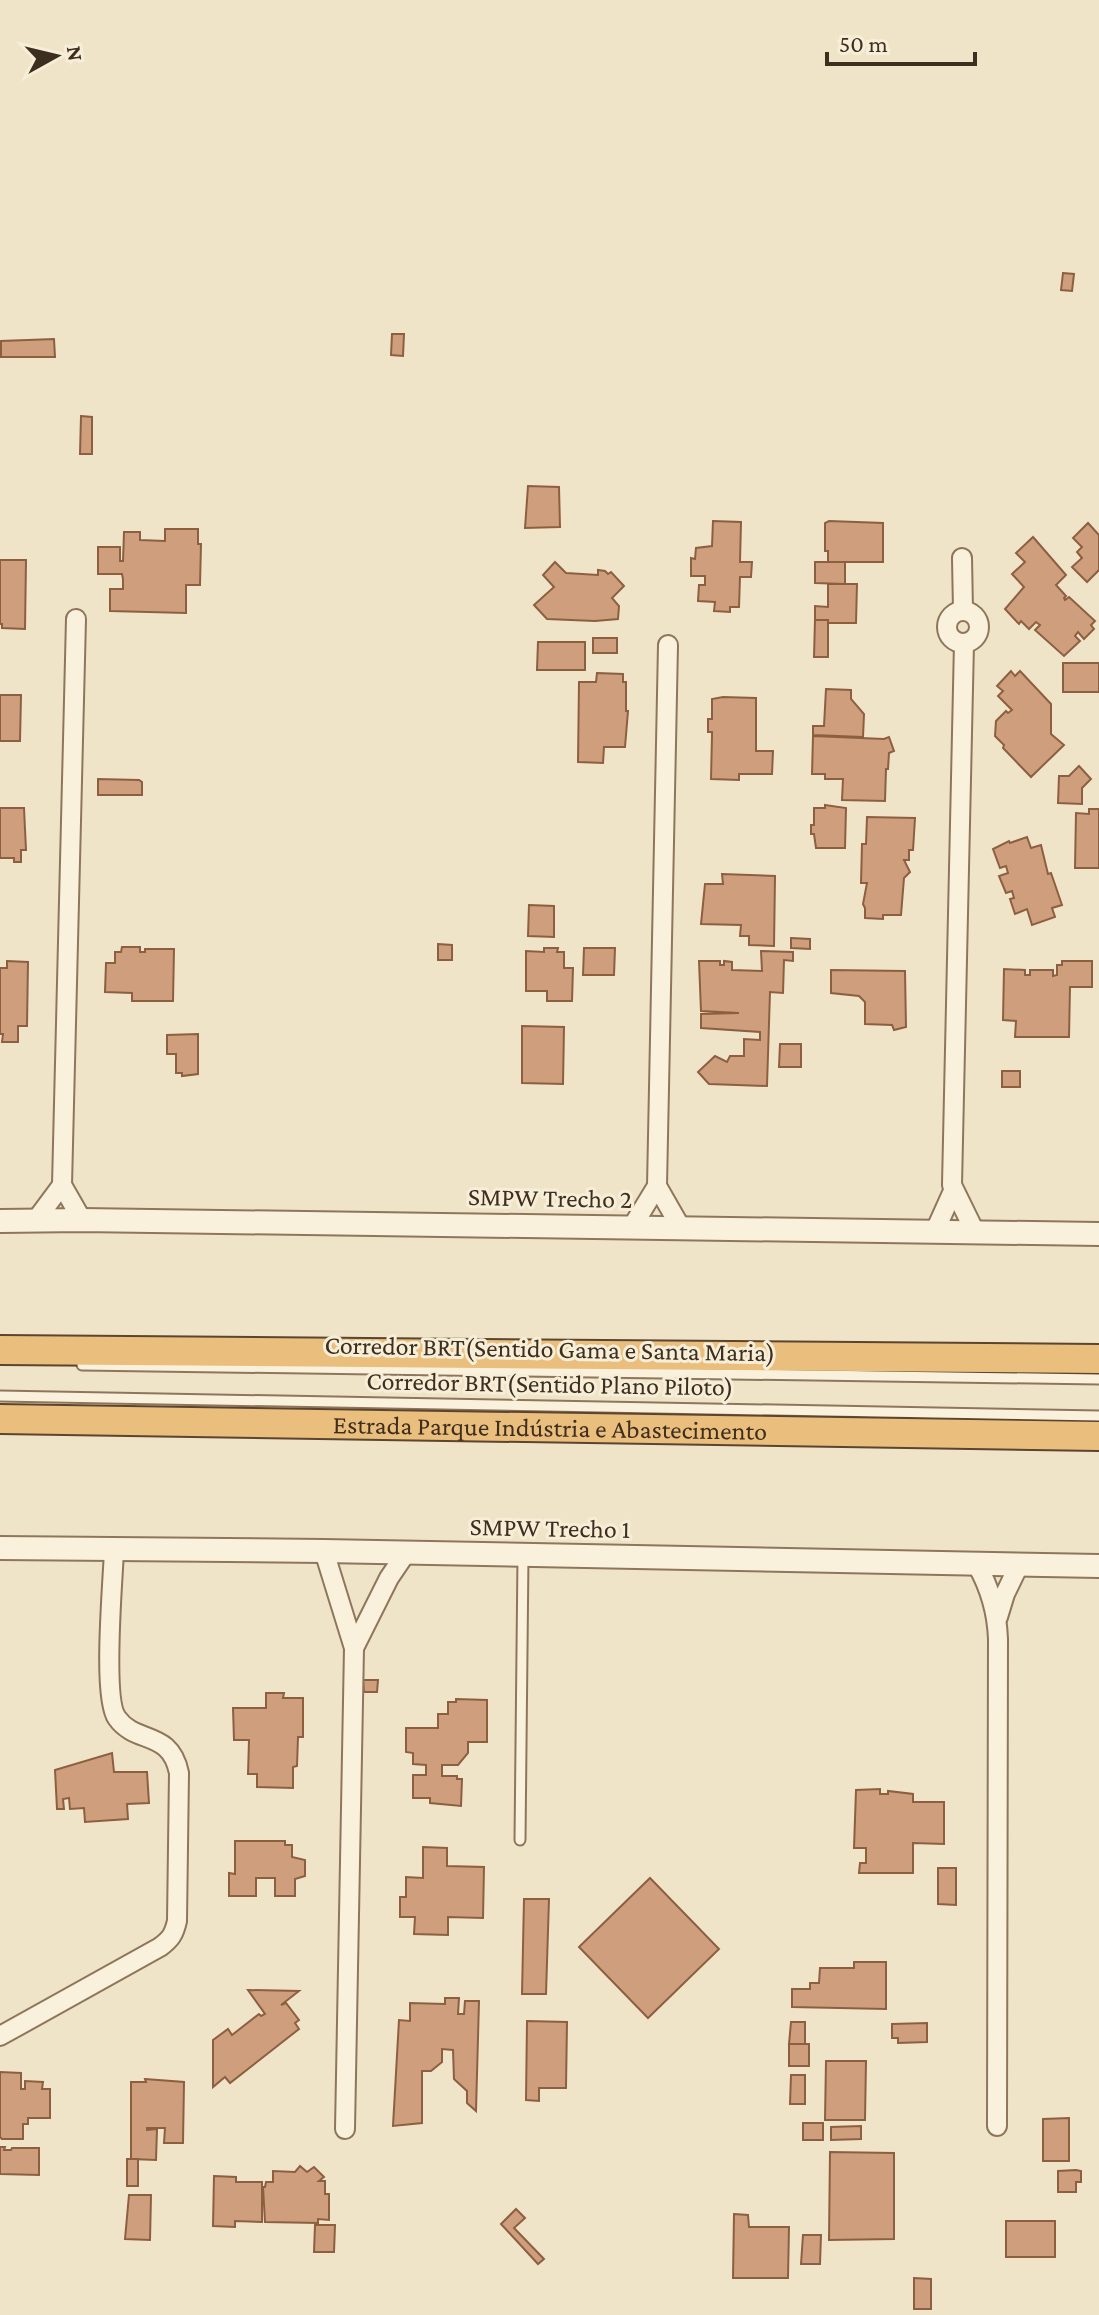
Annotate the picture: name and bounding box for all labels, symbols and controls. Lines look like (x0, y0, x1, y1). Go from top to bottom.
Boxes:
north arrow (16, 16, 96, 96)
scale bar (827, 16, 975, 66)
text: 50 m (839, 30, 888, 57)
text: N (62, 44, 89, 62)
street label: SMPW Trecho 2 (468, 1182, 632, 1214)
street label: Corredor BRT(Sentido Gama e Santa Maria) (324, 1331, 776, 1367)
street label: Corredor BRT(Sentido Plano Piloto) (366, 1366, 734, 1402)
street label: Estrada Parque Indústria e Abastecimento (333, 1410, 767, 1445)
street label: SMPW Trecho 1 (469, 1512, 631, 1544)

